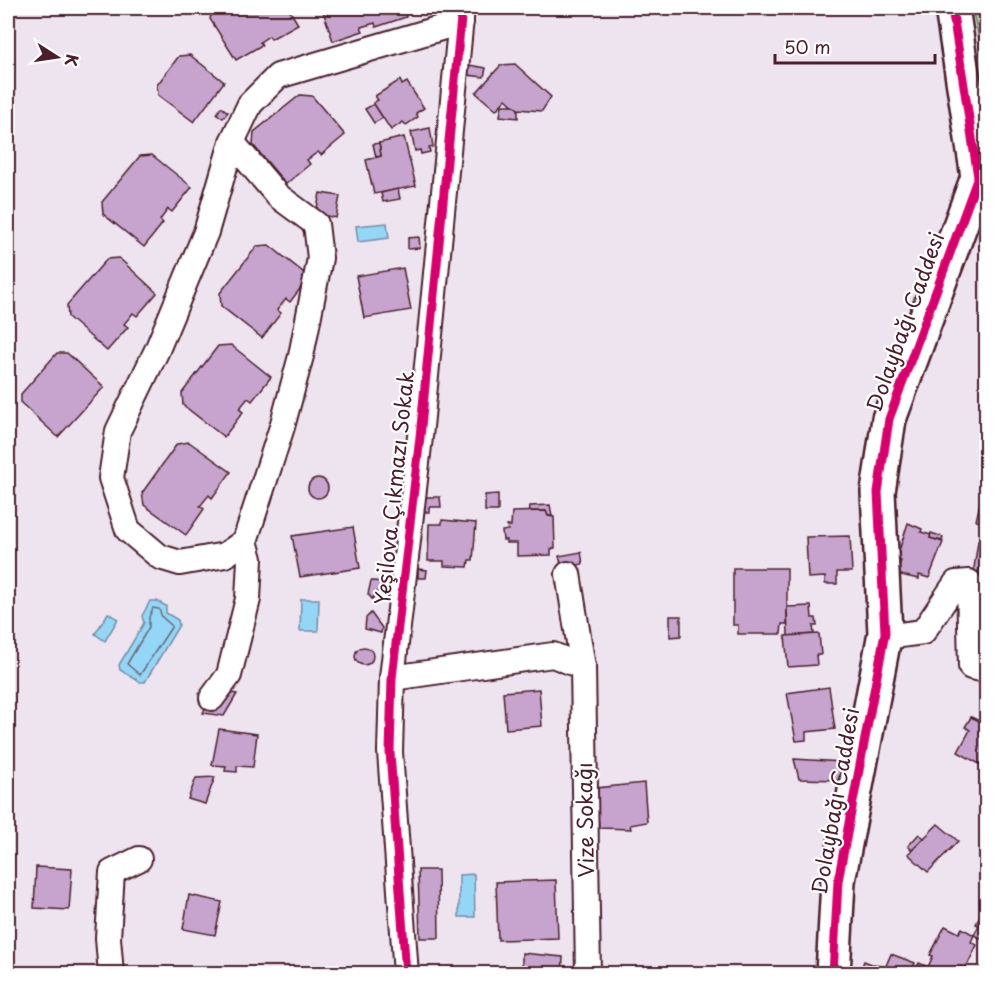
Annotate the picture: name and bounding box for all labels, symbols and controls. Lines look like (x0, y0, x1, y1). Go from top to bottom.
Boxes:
north arrow (27, 27, 87, 87)
scale bar (775, 27, 936, 65)
text: 50 m (784, 33, 831, 60)
text: K (60, 52, 86, 69)
street label: Dolaybağı Caddesi (857, 227, 951, 416)
street label: Yeşilova Çıkmazı Sokak (365, 369, 421, 606)
street label: Dolaybağı Caddesi (802, 705, 866, 896)
street label: Vize Sokağı (567, 762, 601, 878)

